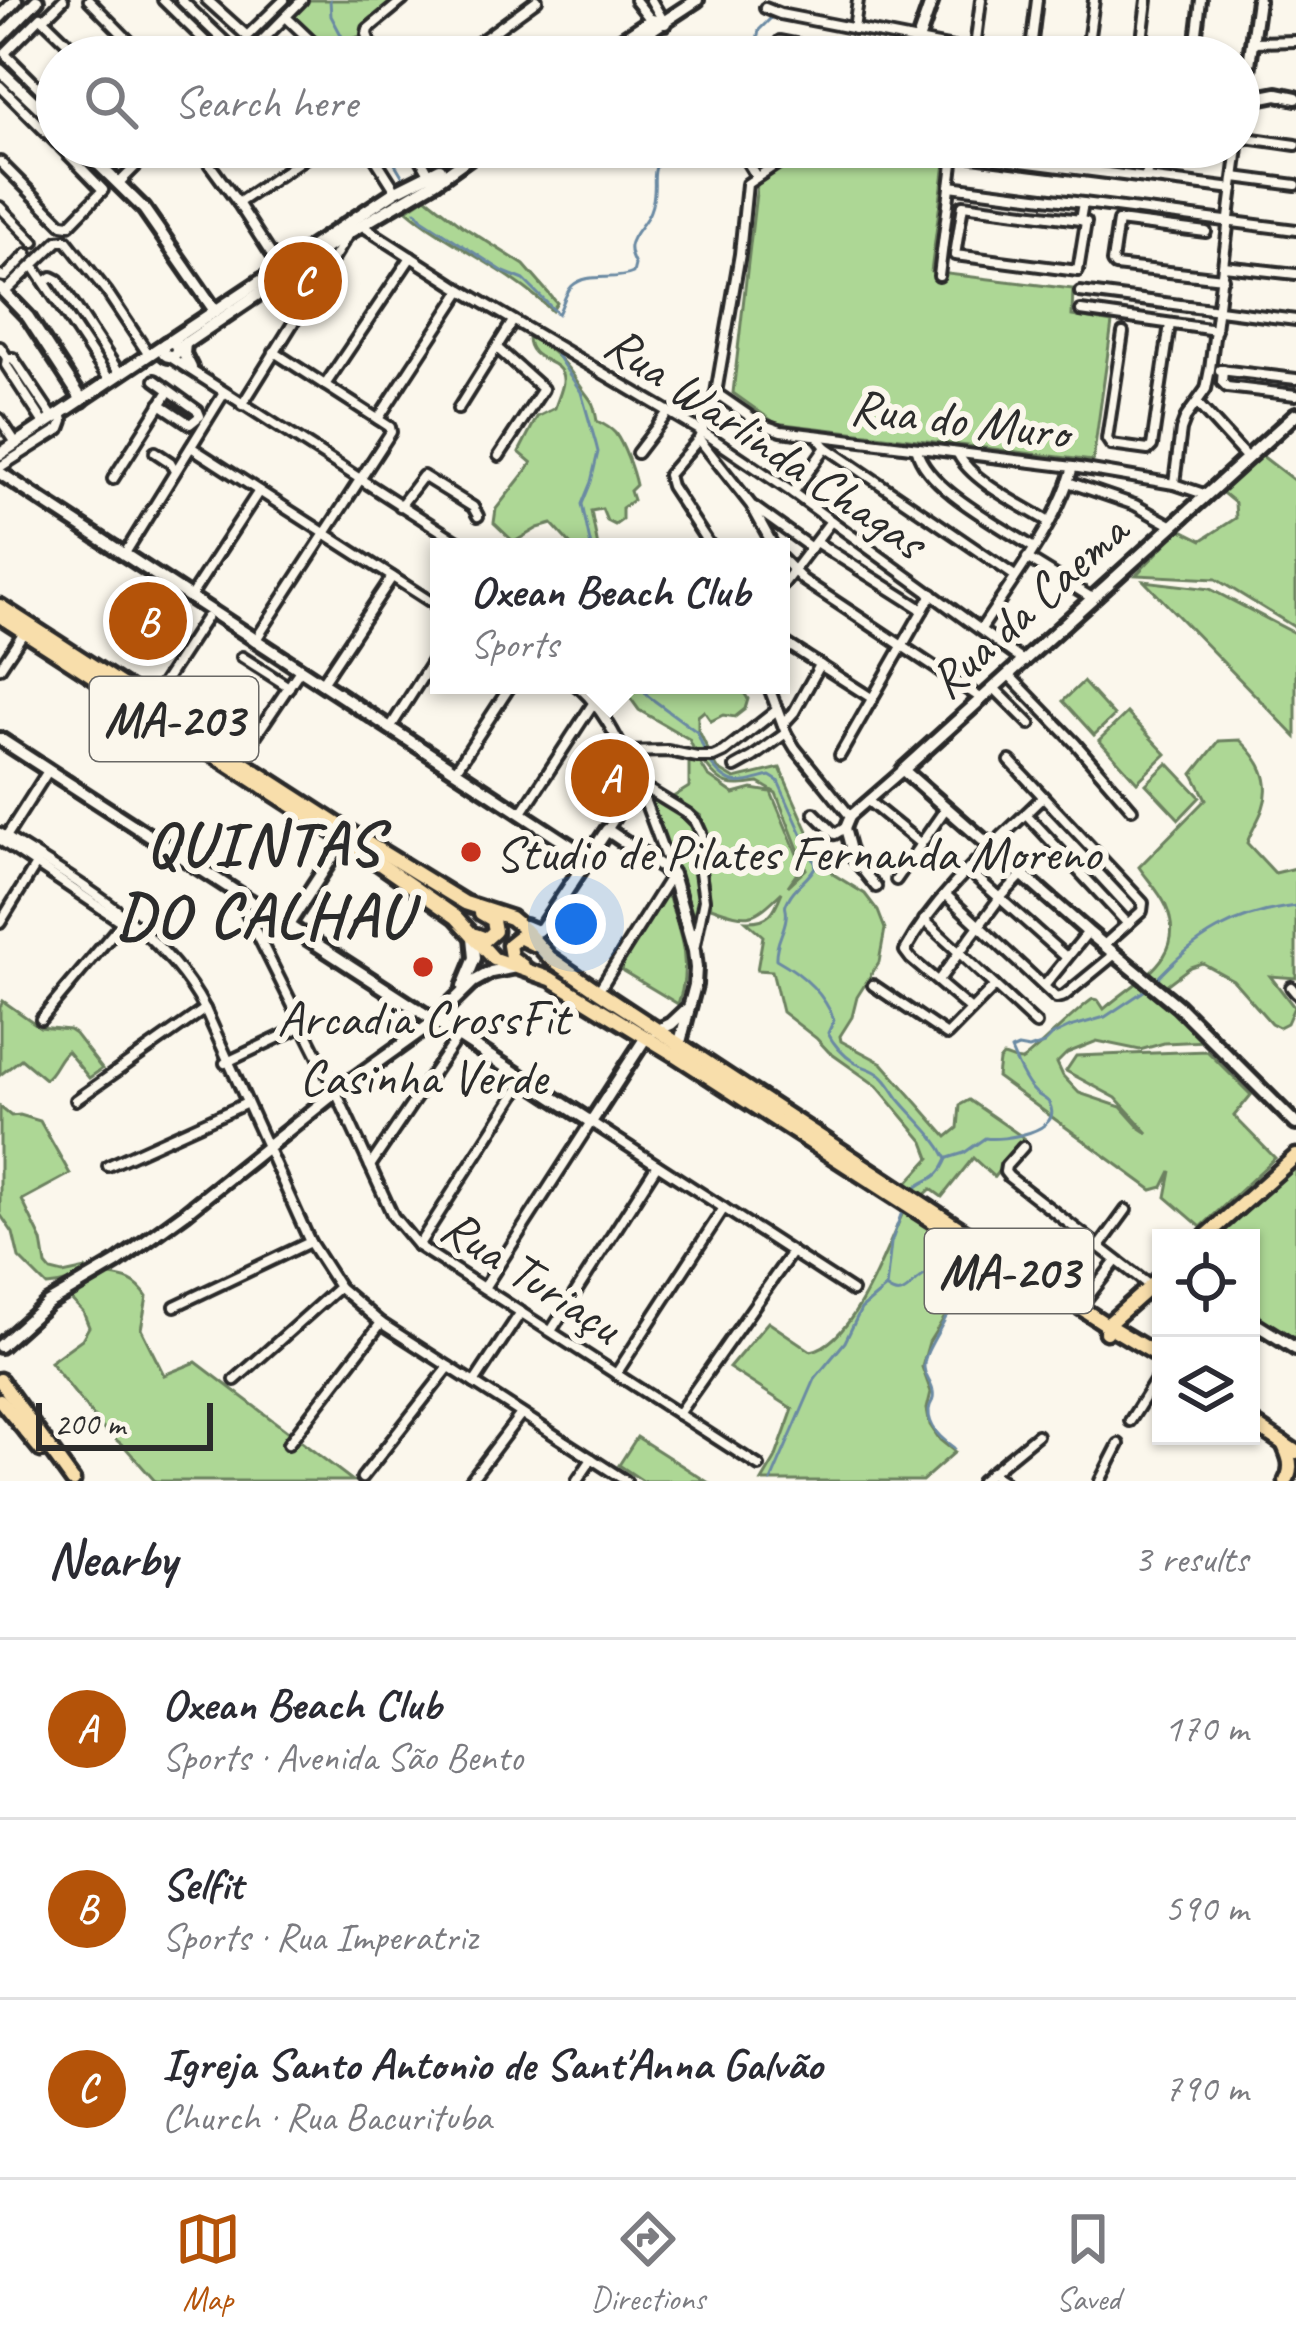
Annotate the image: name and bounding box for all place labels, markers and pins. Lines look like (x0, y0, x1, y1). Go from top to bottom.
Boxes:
pin: C (264, 236, 342, 326)
pin: B (109, 576, 187, 666)
pin: A (571, 733, 649, 823)
place label: Studio de Pilates Fernanda Moreno (495, 821, 1104, 885)
marker: Studio de Pilates Fernanda Moreno (458, 839, 484, 865)
marker: Arcadia CrossFit Casinha Verde (410, 954, 436, 980)
place label: Arcadia CrossFit Casinha Verde (277, 986, 574, 1109)

